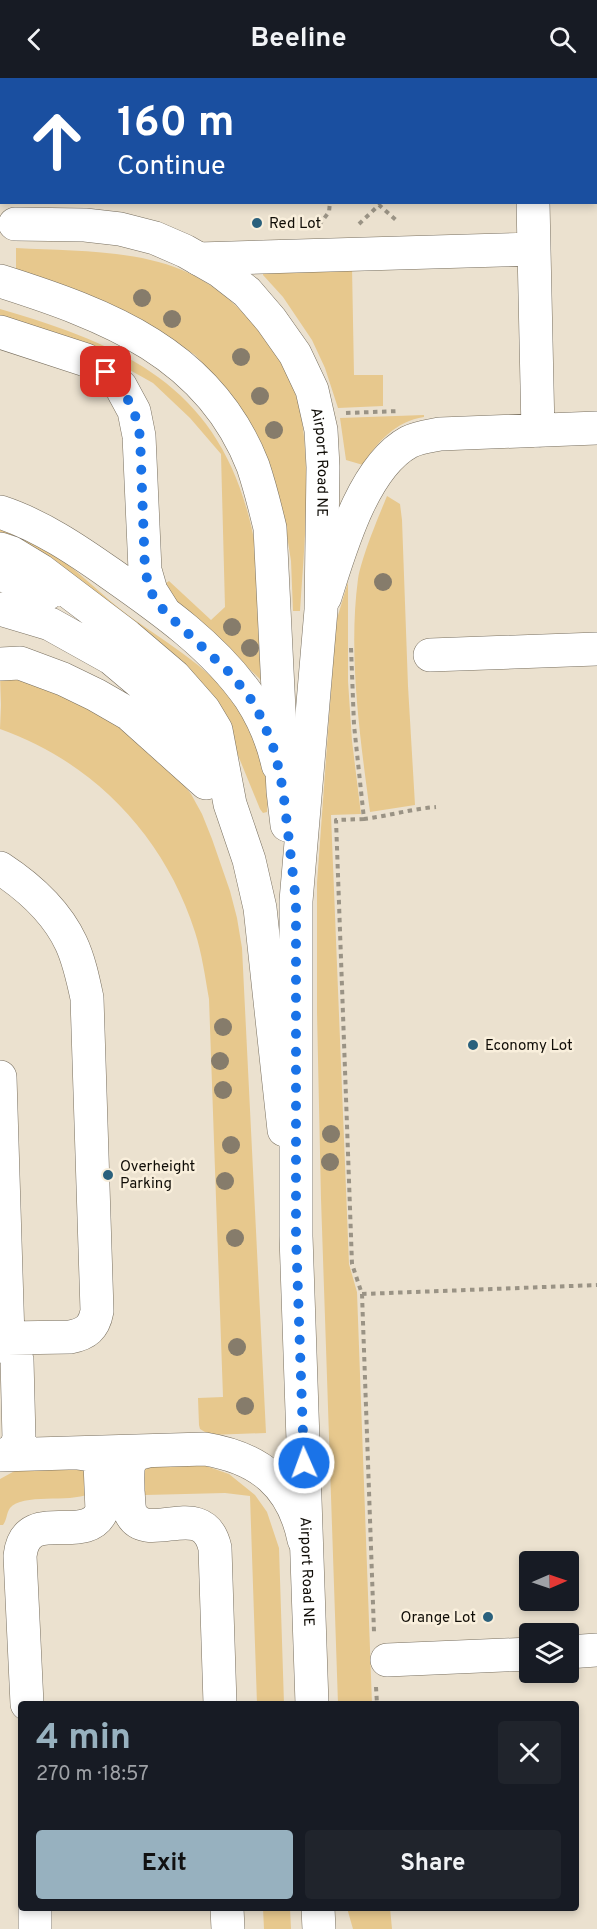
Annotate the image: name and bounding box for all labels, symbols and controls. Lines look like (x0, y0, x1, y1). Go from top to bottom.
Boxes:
text: Beeline (250, 22, 347, 56)
icon: back (18, 23, 51, 56)
icon: search (546, 23, 579, 56)
text: 160 m (117, 98, 235, 151)
icon: ahead (18, 102, 96, 180)
text: Continue (117, 150, 226, 184)
place label: Red Lot (269, 215, 321, 234)
marker: Red Lot (250, 216, 264, 230)
pin (80, 346, 131, 397)
icon: arrive (89, 355, 122, 388)
street label: Airport Road NE (305, 406, 331, 517)
place label: Economy Lot (485, 1037, 573, 1056)
marker: Economy Lot (466, 1038, 480, 1052)
place label: Overheight Parking (120, 1158, 195, 1194)
marker: Overheight Parking (101, 1168, 115, 1182)
position arrow (272, 1431, 336, 1495)
street label: Airport Road NE (295, 1517, 317, 1627)
north arrow (519, 1551, 579, 1611)
map controls (519, 1551, 579, 1683)
place label: Orange Lot (400, 1609, 476, 1628)
marker: Orange Lot (481, 1610, 495, 1624)
button: layers (519, 1623, 579, 1683)
text: 4 min (36, 1716, 131, 1762)
button: close (498, 1721, 561, 1784)
text: 270 m · 18:57 (36, 1762, 149, 1788)
button: Exit (36, 1830, 293, 1899)
button: Share (305, 1830, 561, 1899)

